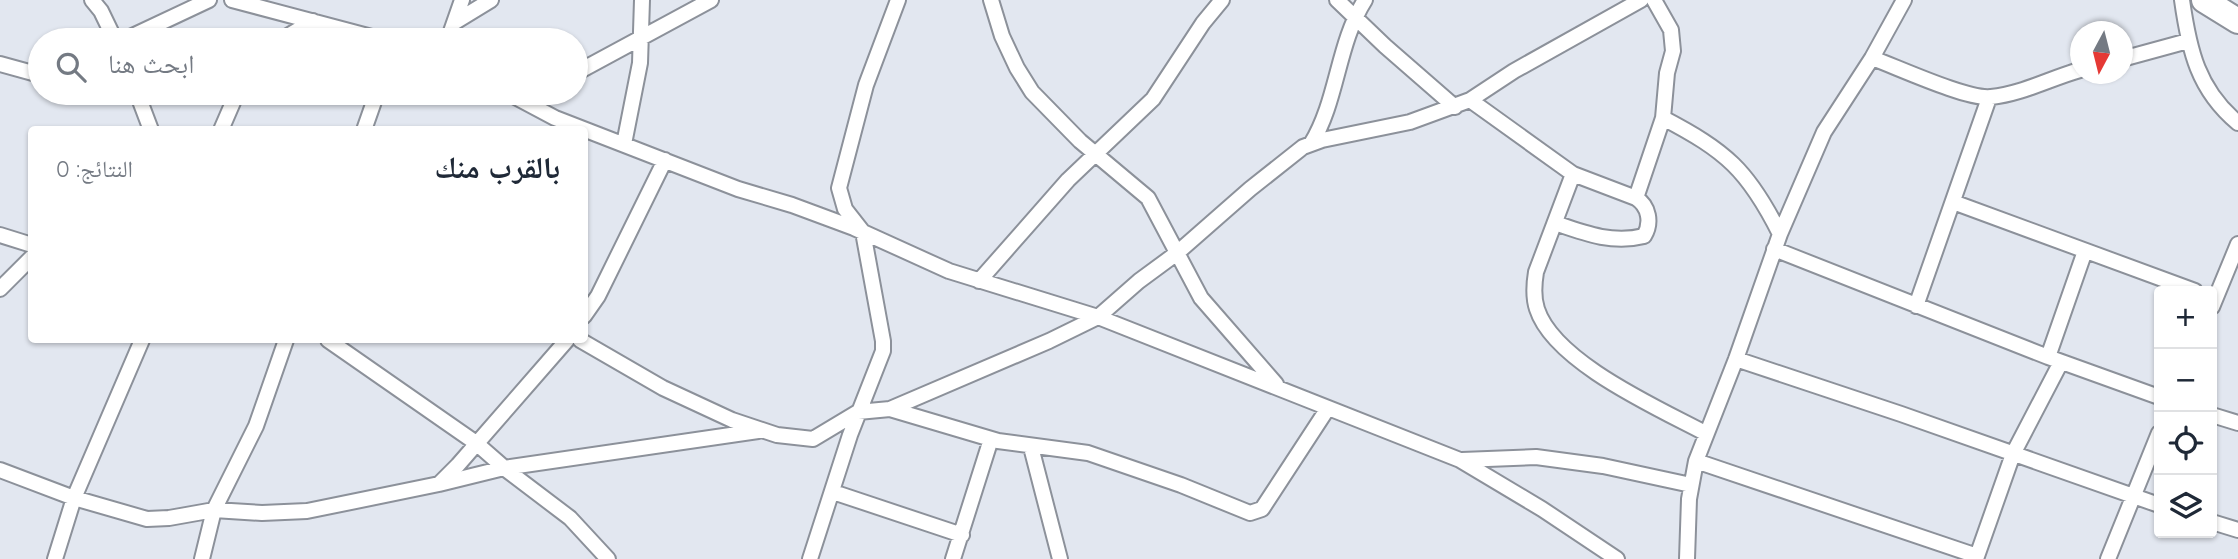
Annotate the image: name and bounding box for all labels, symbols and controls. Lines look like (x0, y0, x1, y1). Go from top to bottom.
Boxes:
north arrow (2070, 21, 2133, 84)
search box (28, 28, 588, 105)
text: ابحث هنا (108, 47, 194, 80)
icon: search (52, 48, 90, 86)
text: بالقرب منك (435, 148, 560, 186)
text: النتائج: 0 (56, 154, 133, 183)
map controls (2154, 286, 2217, 538)
button: + (2154, 286, 2217, 349)
button: − (2154, 349, 2217, 412)
button: locate (2154, 412, 2217, 475)
button: layers (2154, 475, 2217, 538)

